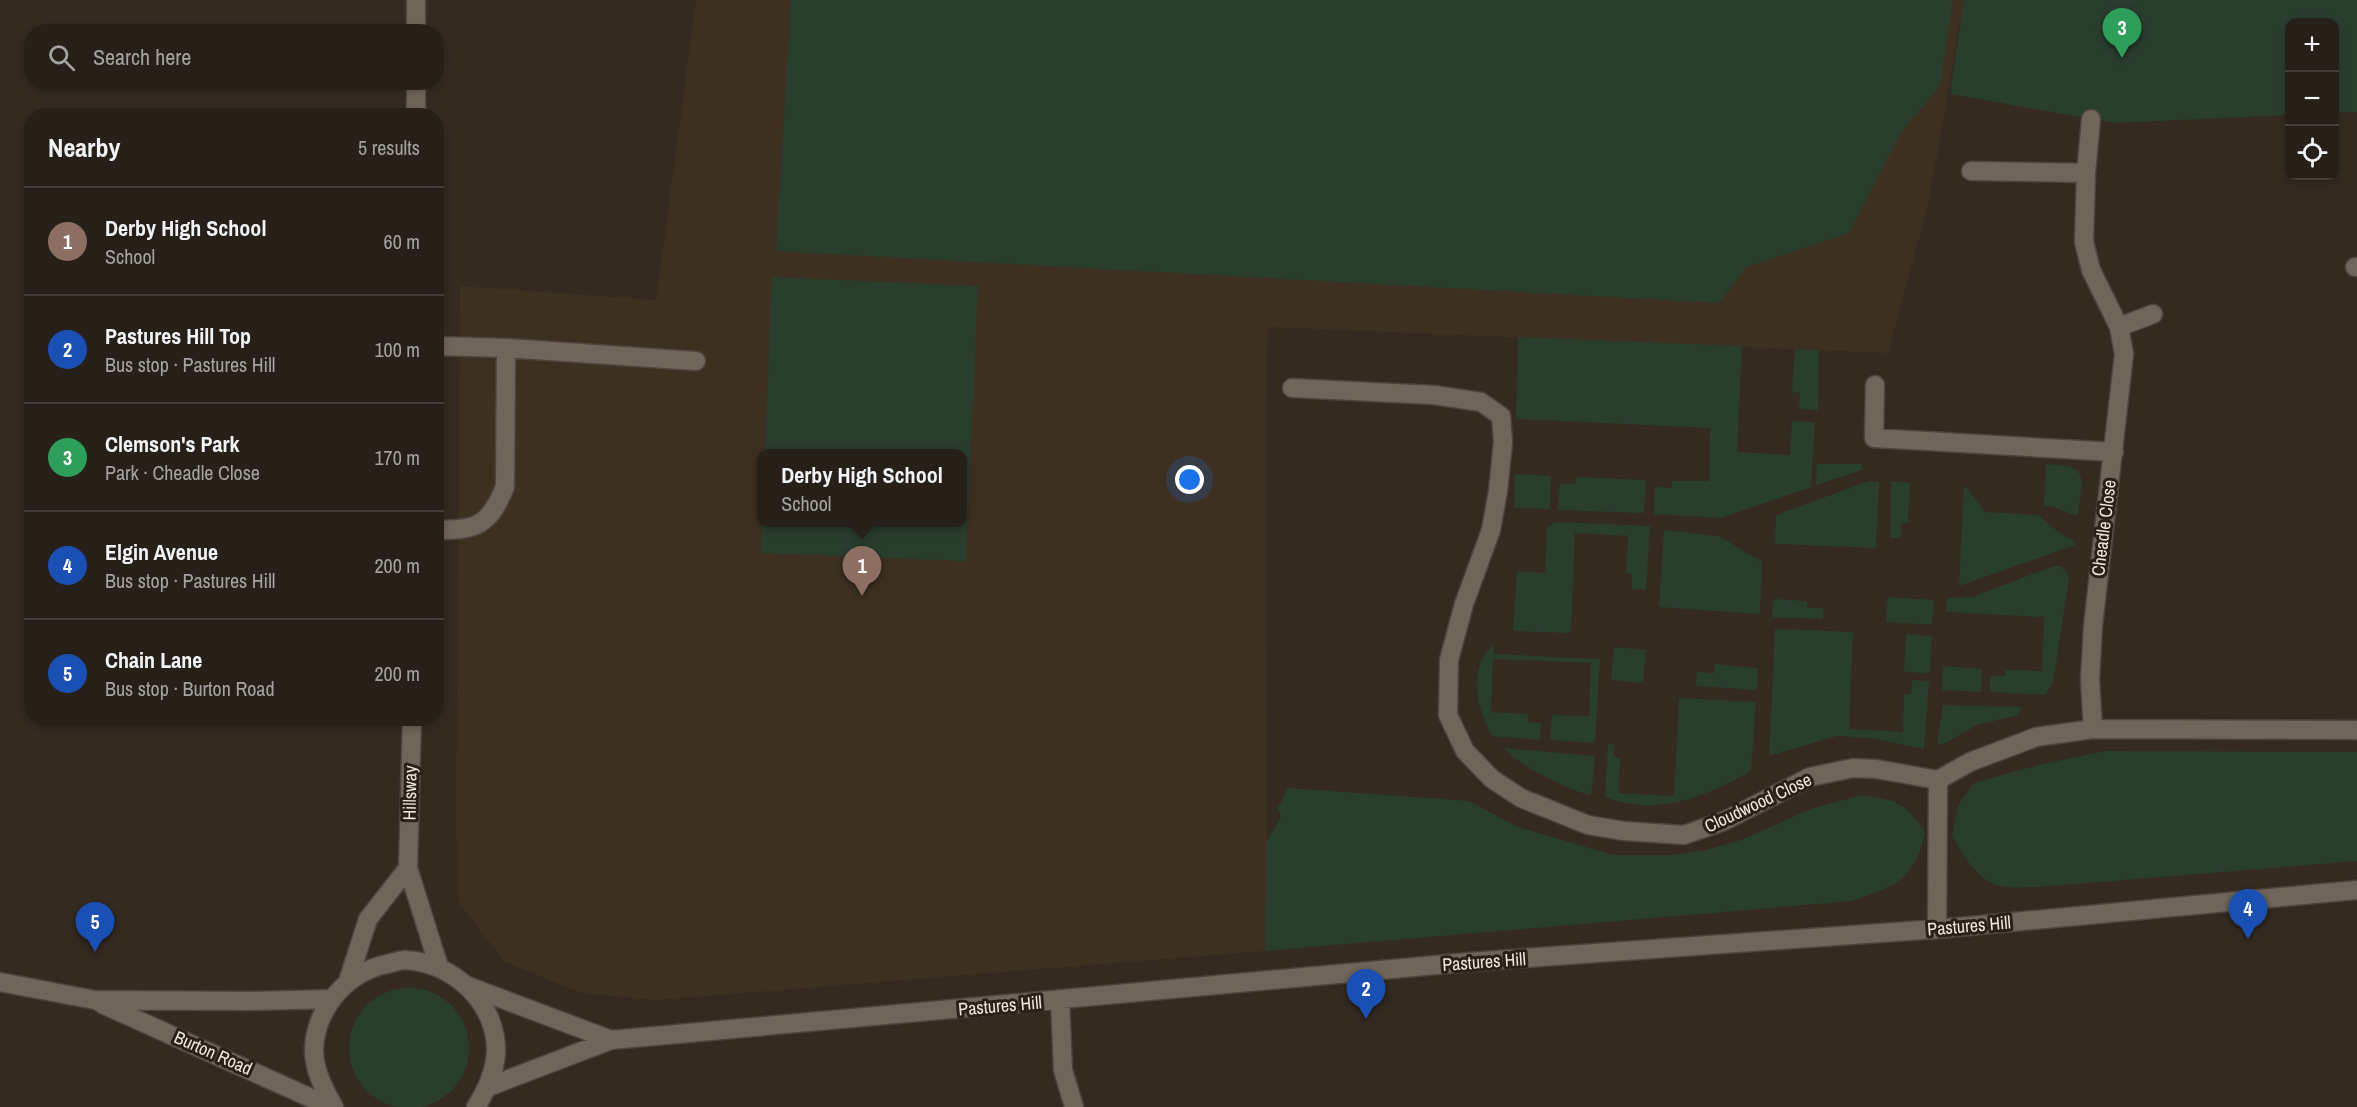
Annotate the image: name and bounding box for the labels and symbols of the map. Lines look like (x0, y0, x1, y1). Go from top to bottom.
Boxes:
pin: 3 (2102, 8, 2142, 58)
your location (1175, 465, 1204, 494)
street label: Cheadle Close (2085, 478, 2122, 578)
pin: 1 (842, 546, 882, 596)
street label: Hillsway (397, 765, 422, 821)
street label: Cloudwood Close (1700, 767, 1815, 838)
pin: 4 (2228, 890, 2268, 939)
pin: 5 (76, 902, 115, 952)
street label: Pastures Hill (1926, 909, 2012, 942)
street label: Pastures Hill (1441, 946, 1527, 977)
pin: 2 (1346, 970, 1386, 1019)
street label: Pastures Hill (957, 989, 1043, 1022)
street label: Burton Road (170, 1024, 256, 1081)

